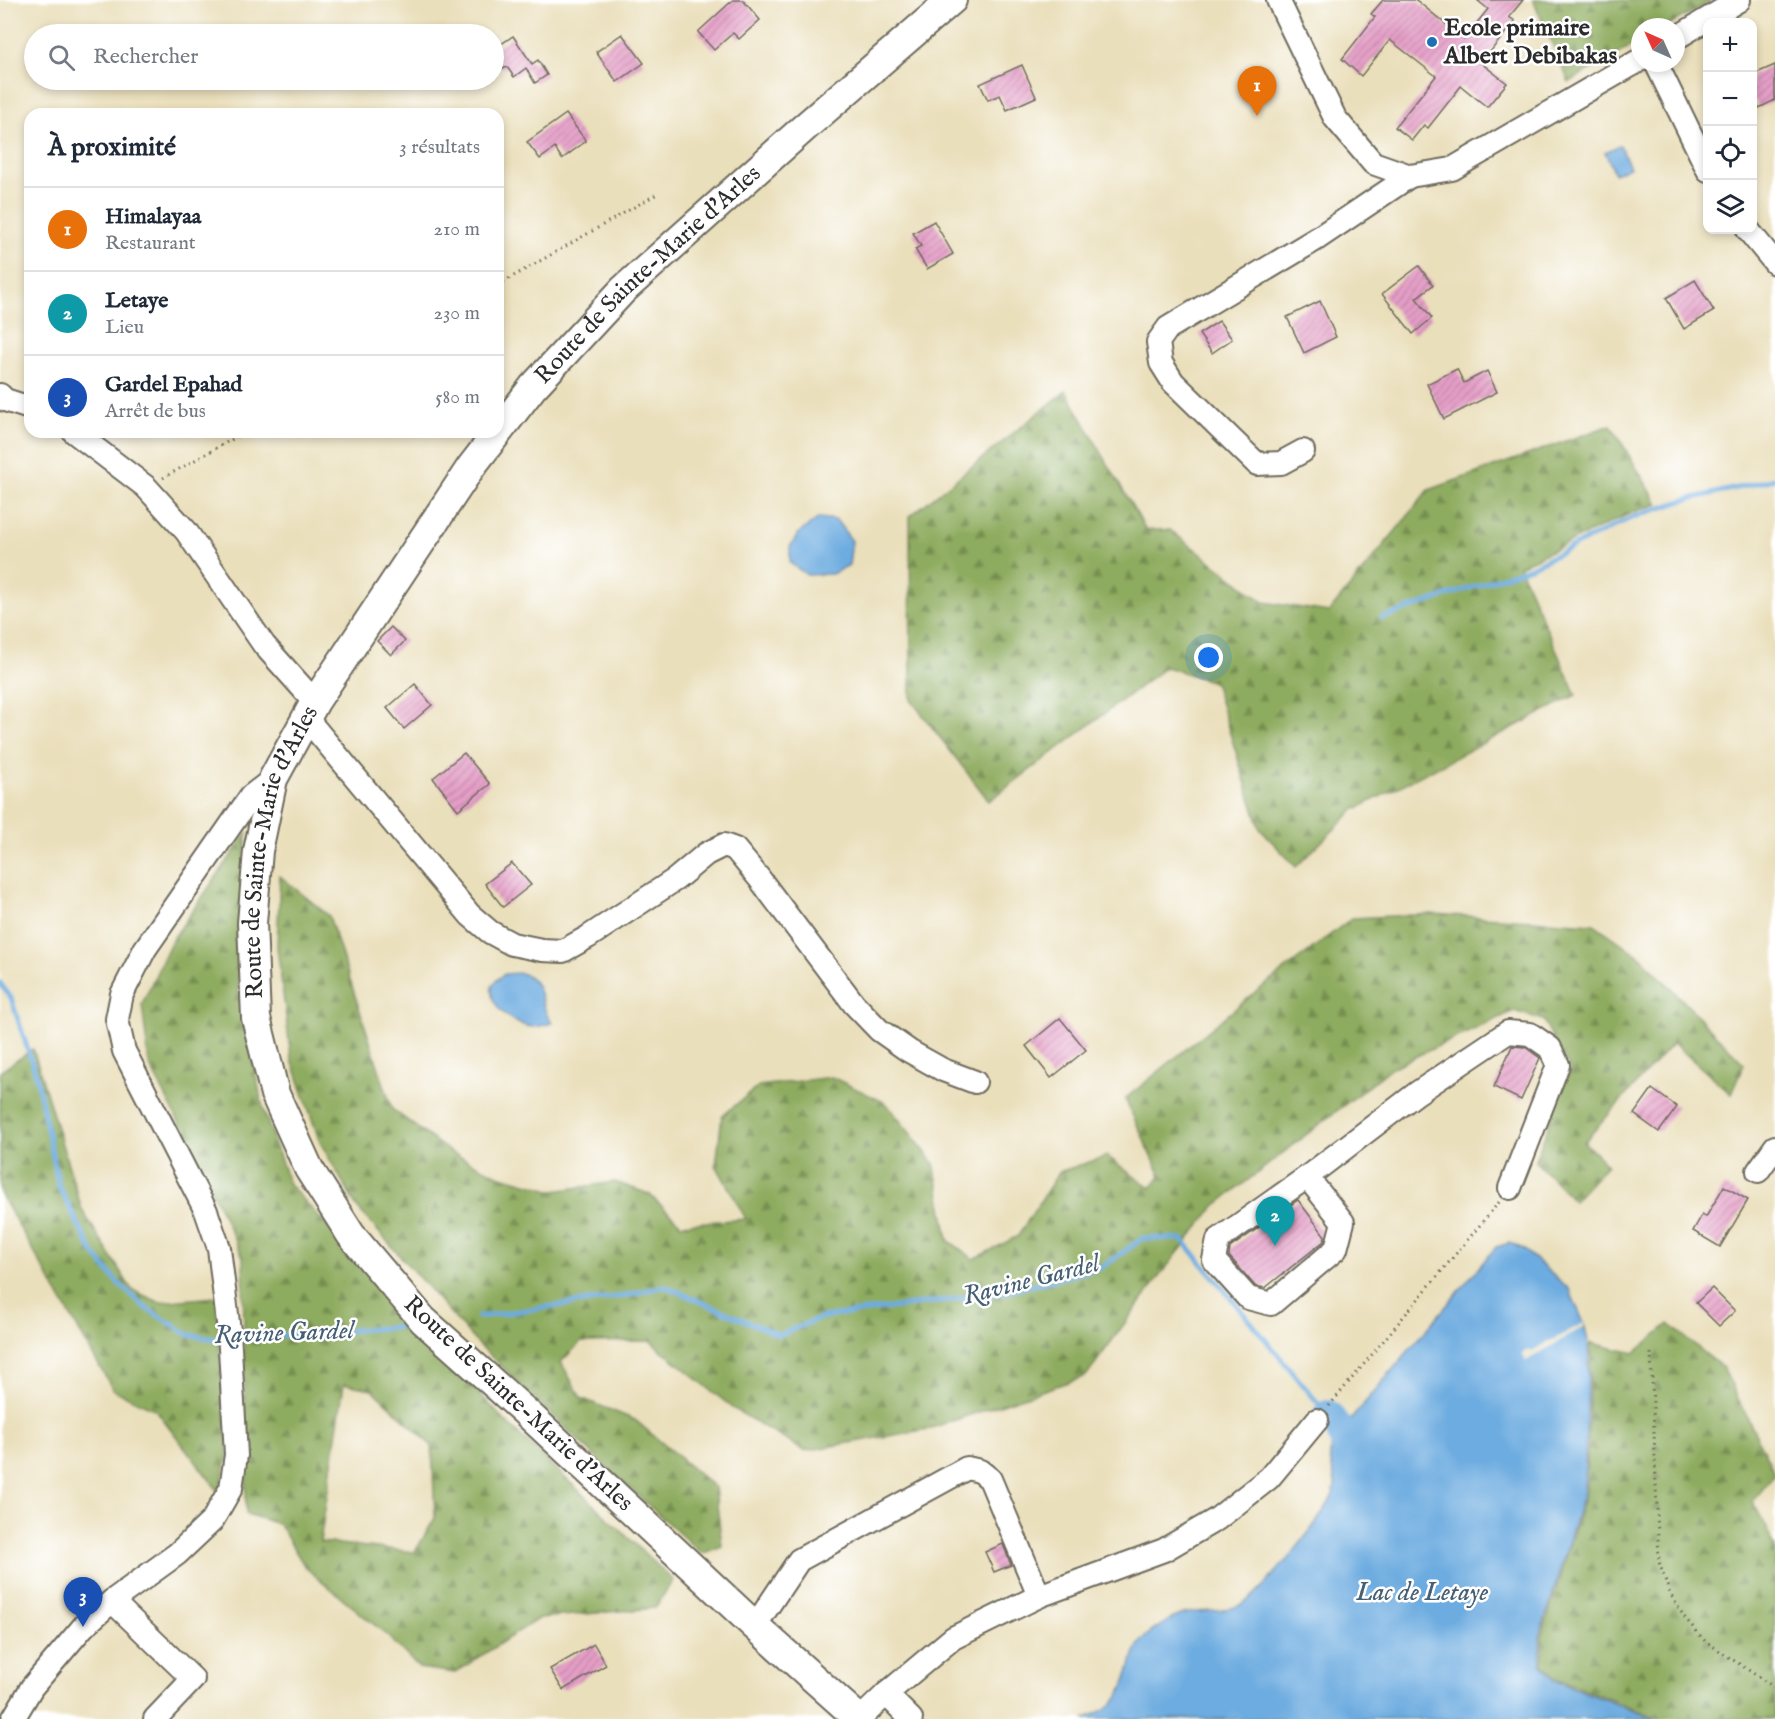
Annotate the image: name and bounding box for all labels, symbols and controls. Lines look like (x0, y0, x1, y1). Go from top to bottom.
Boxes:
place label: Ecole primaire Albert Debibakas (1443, 13, 1618, 72)
north arrow (1631, 18, 1685, 72)
map controls (1703, 18, 1757, 234)
button: + (1703, 18, 1757, 72)
search box (24, 24, 504, 90)
marker: Ecole primaire Albert Debibakas (1425, 35, 1439, 49)
icon: search (45, 41, 78, 74)
text: Rechercher (93, 43, 198, 71)
pin: 1 (1238, 66, 1276, 116)
button: − (1703, 72, 1757, 126)
button: locate (1703, 126, 1757, 180)
text: À proximité (48, 131, 176, 164)
text: 3 résultats (399, 135, 480, 160)
street label: Route de Sainte-Marie d'Arles (528, 158, 767, 391)
button: layers (1703, 180, 1757, 234)
text: Himalayaa (105, 203, 201, 231)
text: 1 (64, 217, 71, 242)
text: 210 m (434, 217, 480, 242)
text: Restaurant (105, 231, 196, 256)
text: Letaye (105, 287, 168, 315)
text: 2 (63, 301, 72, 326)
text: 230 m (434, 301, 480, 326)
text: Lieu (105, 315, 144, 340)
text: Gardel Epahad (105, 371, 242, 399)
text: 3 (64, 385, 71, 410)
text: 580 m (435, 385, 480, 410)
text: Arrêt de bus (105, 399, 206, 424)
your location (1194, 643, 1223, 672)
street label: Route de Sainte-Marie d'Arles (236, 700, 326, 1000)
pin: 2 (1256, 1196, 1294, 1246)
water label: Ravine Gardel (959, 1247, 1105, 1313)
street label: Route de Sainte-Marie d'Arles (397, 1289, 639, 1519)
water label: Ravine Gardel (214, 1314, 356, 1352)
water label: Lac de Letaye (1355, 1576, 1488, 1609)
pin: 3 (64, 1578, 103, 1627)

